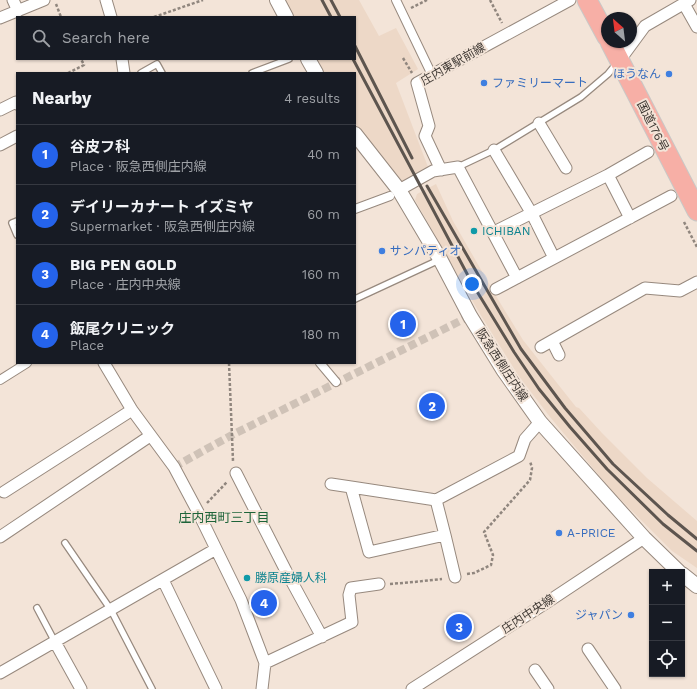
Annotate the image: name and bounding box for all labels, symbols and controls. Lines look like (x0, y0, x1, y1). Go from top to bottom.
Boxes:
north arrow (601, 12, 637, 48)
search box (16, 16, 356, 60)
icon: search (30, 27, 52, 49)
text: Search here (62, 29, 150, 47)
street label: 庄内東駅前線 (418, 40, 488, 88)
place label: ほうなん (613, 67, 661, 81)
marker: ほうなん (664, 69, 674, 79)
place label: ファミリーマート (492, 76, 588, 90)
marker: ファミリーマート (479, 78, 489, 88)
text: Nearby (32, 88, 91, 108)
text: 4 results (284, 91, 340, 106)
street label: 国道176号 (634, 99, 672, 153)
text: 谷皮フ科 (70, 138, 130, 156)
text: 1 (42, 147, 48, 162)
text: 40 m (307, 147, 340, 162)
text: Place · 阪急西側庄内線 (70, 159, 207, 174)
text: デイリーカナート イズミヤ (70, 198, 254, 216)
text: 2 (41, 207, 49, 222)
text: 60 m (307, 207, 340, 222)
text: Supermarket · 阪急西側庄内線 (70, 219, 255, 234)
place label: ICHIBAN (482, 224, 531, 238)
marker: ICHIBAN (469, 226, 479, 236)
place label: サンパティオ (390, 244, 461, 258)
marker: サンパティオ (377, 246, 387, 256)
text: BIG PEN GOLD (70, 256, 177, 274)
text: 3 (41, 267, 49, 282)
text: 160 m (302, 267, 340, 282)
your location (462, 274, 482, 294)
text: Place · 庄内中央線 (70, 277, 181, 292)
pin: 1 (390, 309, 416, 339)
text: 飯尾クリニック (70, 320, 175, 338)
street label: 阪急西側庄内線 (473, 326, 531, 404)
text: 4 (41, 327, 49, 342)
text: 180 m (302, 327, 340, 342)
text: Place (70, 338, 104, 353)
pin: 2 (419, 391, 445, 421)
district label: 庄内西町三丁目 (178, 510, 270, 525)
place label: A-PRICE (567, 526, 616, 540)
marker: A-PRICE (554, 528, 564, 538)
map controls (649, 569, 685, 677)
button: + (649, 569, 685, 605)
place label: 勝原産婦人科 (255, 571, 327, 585)
marker: 勝原産婦人科 (242, 573, 252, 583)
pin: 4 (251, 588, 277, 618)
street label: 庄内中央線 (499, 592, 557, 636)
button: − (649, 605, 685, 641)
place label: ジャパン (575, 608, 623, 622)
marker: ジャパン (626, 610, 636, 620)
pin: 3 (446, 612, 472, 642)
button: locate (649, 641, 685, 677)

